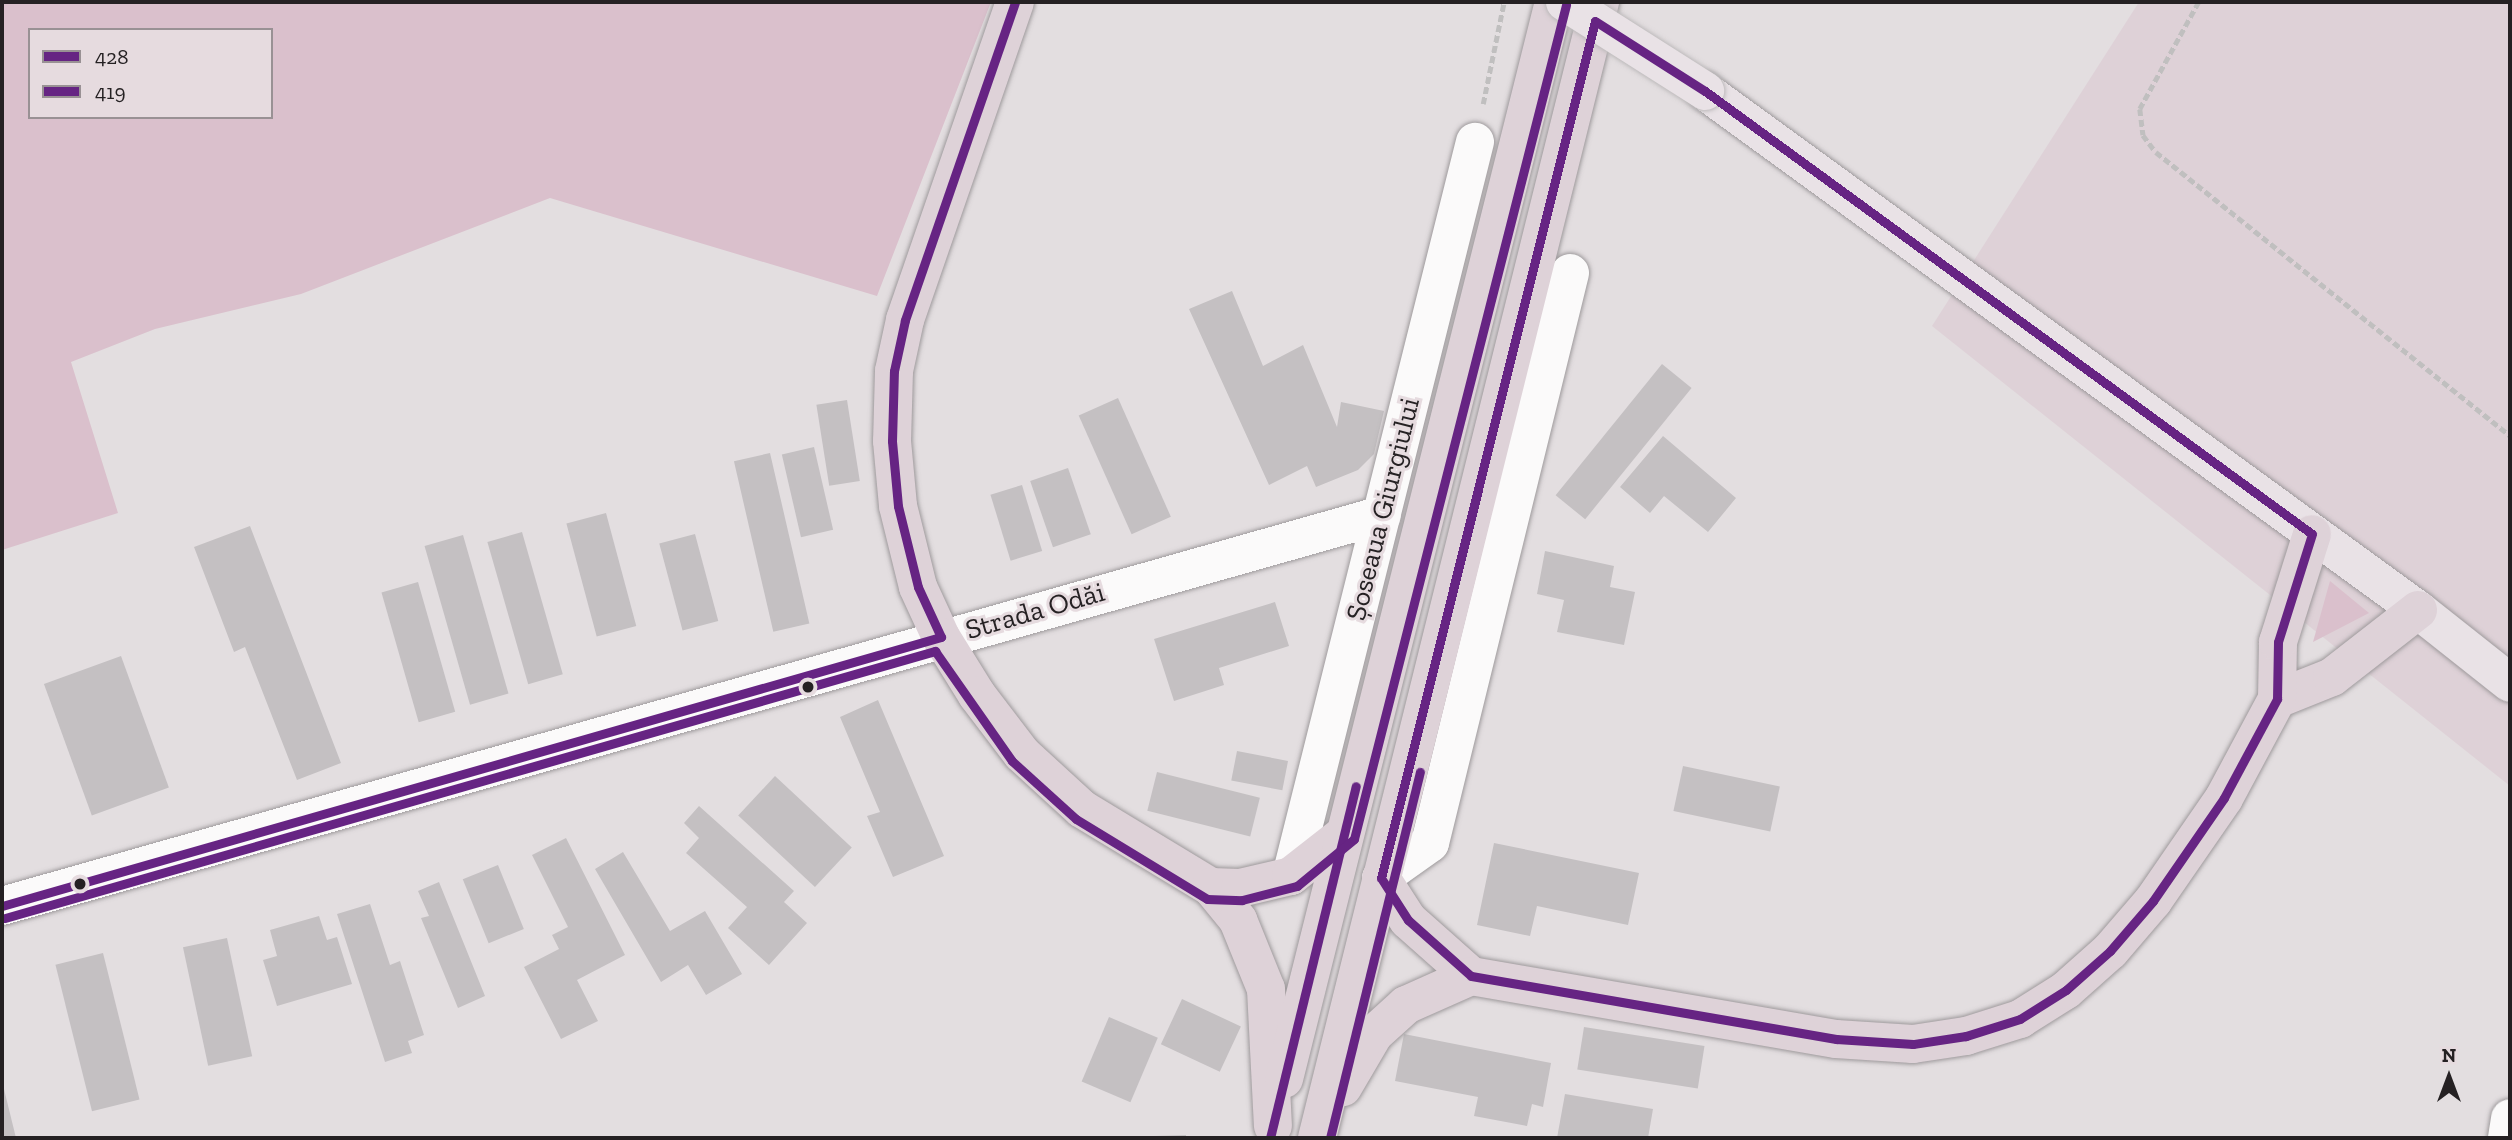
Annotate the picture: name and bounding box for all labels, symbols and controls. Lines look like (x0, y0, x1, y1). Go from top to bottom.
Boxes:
legend (28, 28, 273, 119)
text: 428 (95, 44, 128, 69)
text: 419 (95, 79, 126, 104)
street label: Șoseaua Giurgiului (1339, 394, 1427, 624)
street label: Strada Odăi (962, 575, 1108, 647)
unlabelled marker (801, 680, 815, 694)
unlabelled marker (73, 877, 87, 891)
north arrow (2414, 1042, 2484, 1112)
text: N (2442, 1044, 2456, 1067)

